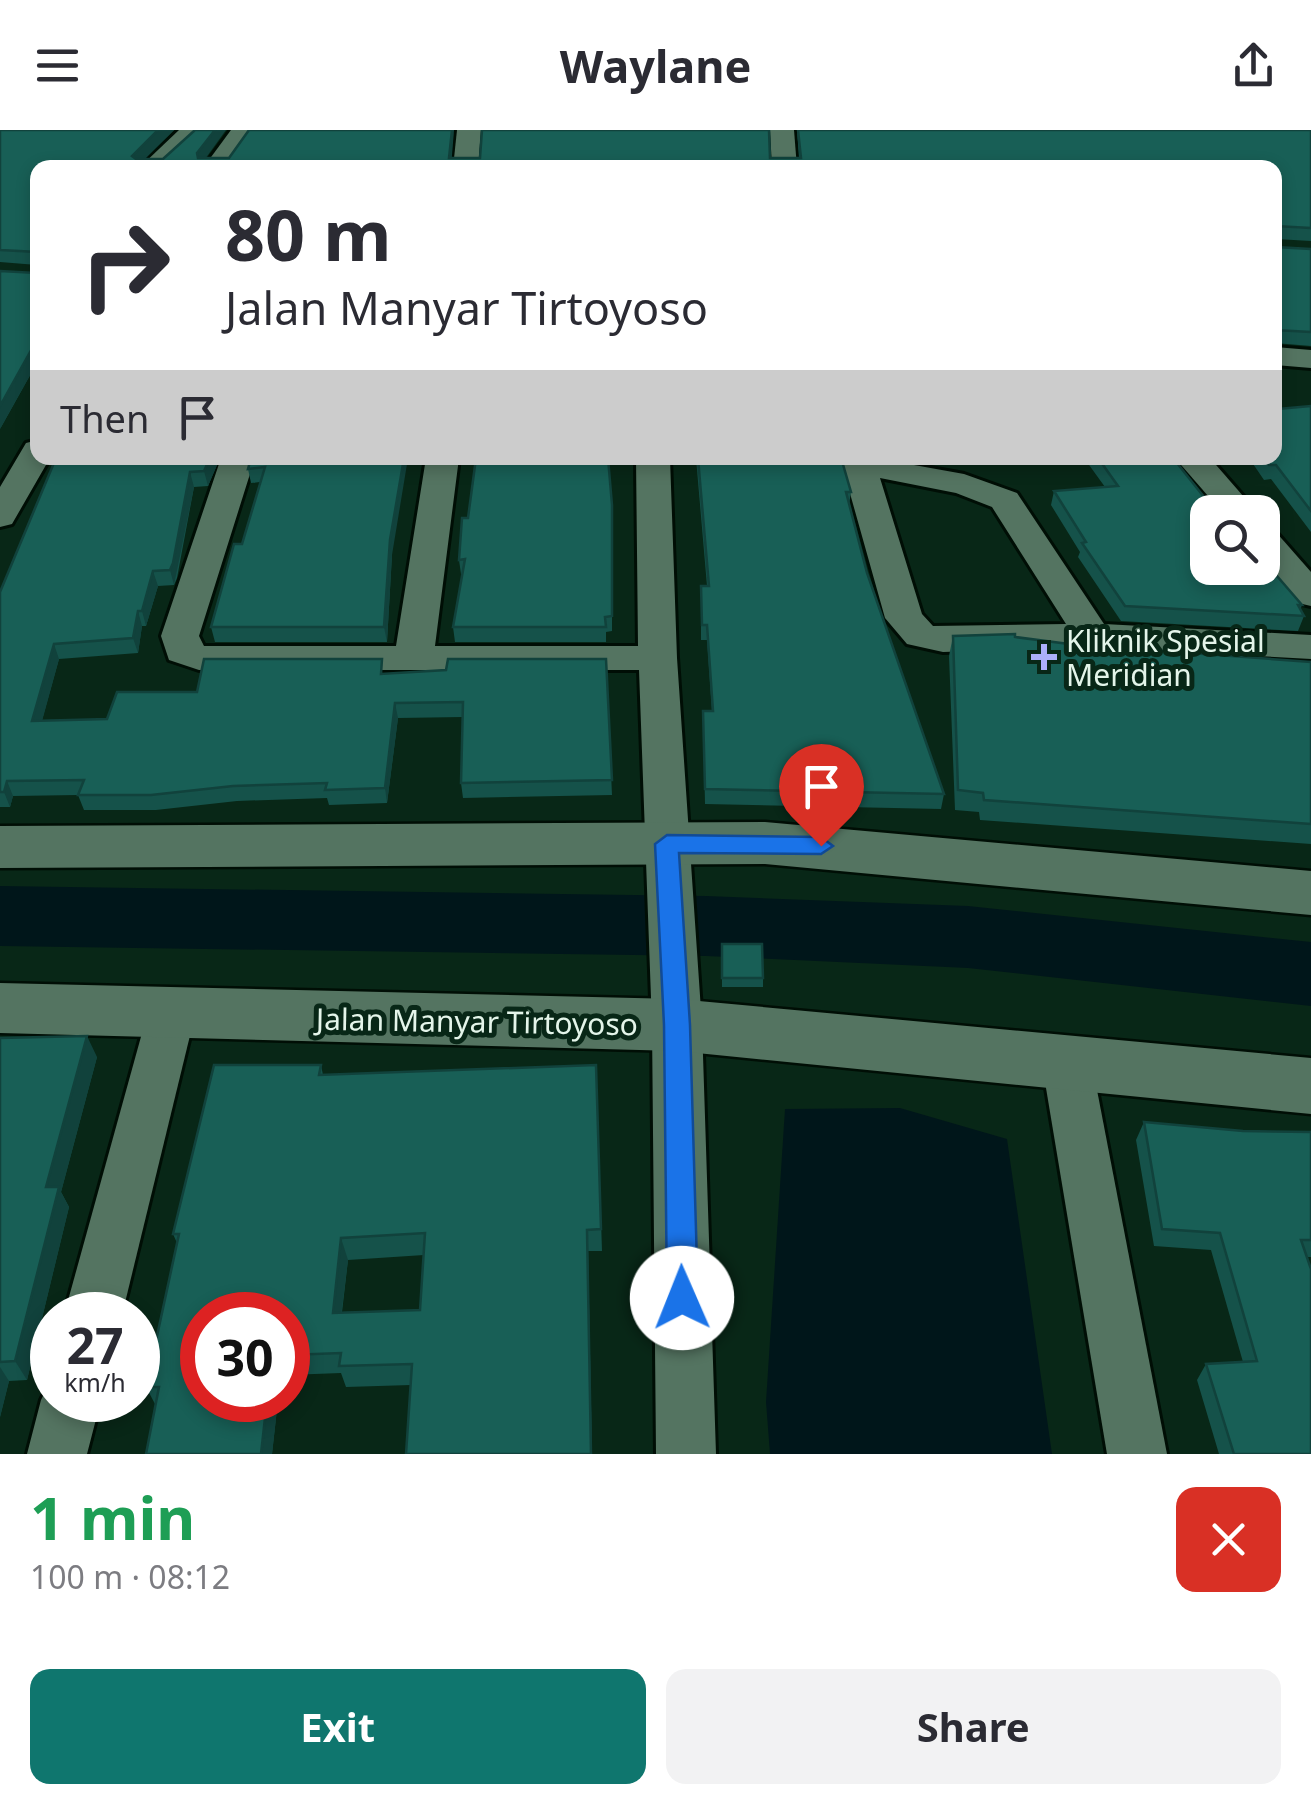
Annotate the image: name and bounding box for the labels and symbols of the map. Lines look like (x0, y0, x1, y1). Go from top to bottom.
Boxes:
place label: Kliknik Spesial Meridian (1066, 620, 1265, 695)
marker: Kliknik Spesial Meridian (1031, 644, 1057, 670)
pin (779, 744, 864, 847)
street label: Jalan Manyar Tirtoyoso (313, 998, 638, 1044)
position arrow (630, 1246, 734, 1350)
speed limit sign: 30 (180, 1292, 310, 1422)

